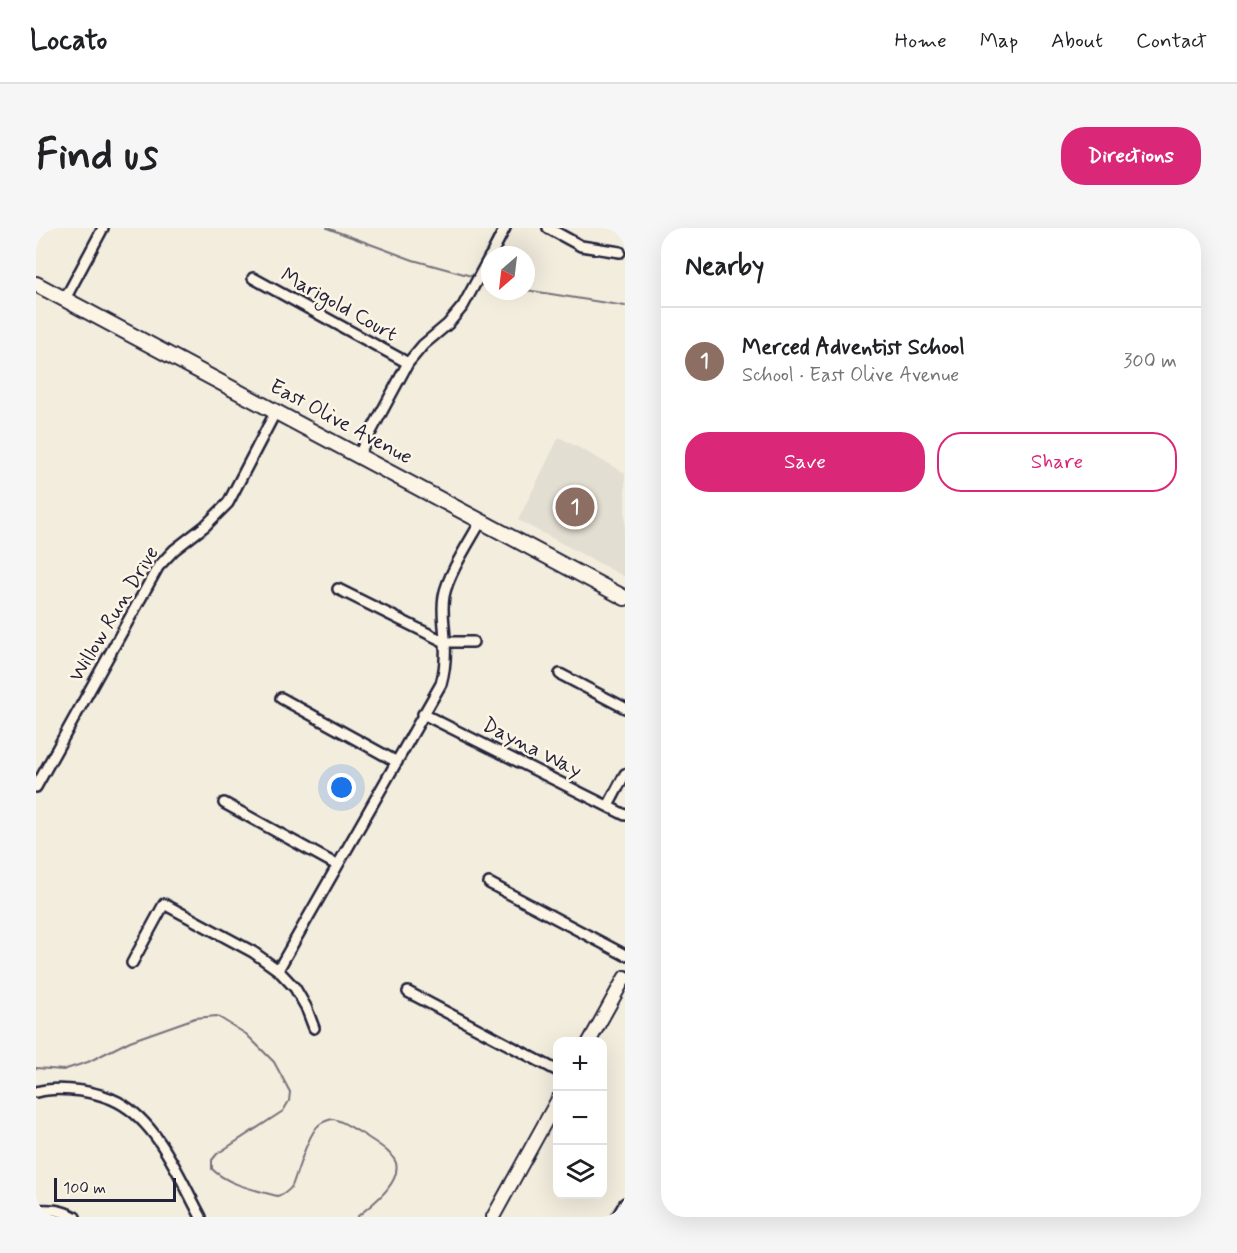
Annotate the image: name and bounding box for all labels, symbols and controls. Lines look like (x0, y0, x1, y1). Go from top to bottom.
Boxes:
text: Locato (30, 23, 107, 60)
text: Home (895, 27, 947, 55)
text: Map (980, 27, 1018, 55)
text: About (1051, 27, 1103, 55)
text: Contact (1136, 27, 1207, 55)
button: Directions (1061, 127, 1201, 185)
text: Find us (36, 129, 158, 184)
north arrow (481, 246, 535, 300)
text: Nearby (685, 250, 764, 284)
street label: Marigold Court (275, 261, 403, 350)
text: Merced Adventist School (742, 334, 965, 362)
text: 1 (700, 348, 709, 375)
text: 300 m (1123, 348, 1177, 375)
text: School · East Olive Avenue (742, 362, 959, 389)
street label: East Olive Avenue (265, 373, 417, 471)
button: Save (685, 432, 925, 492)
button: Share (937, 432, 1177, 492)
pin: 1 (556, 484, 594, 530)
street label: Willow Run Drive (62, 541, 166, 687)
street label: Dayna Way (477, 711, 587, 785)
your location (327, 773, 356, 802)
map controls (553, 1037, 607, 1199)
button: + (553, 1037, 607, 1091)
button: − (553, 1091, 607, 1145)
button: layers (553, 1145, 607, 1199)
scale bar (54, 1175, 176, 1202)
text: 100 m (63, 1178, 106, 1199)

